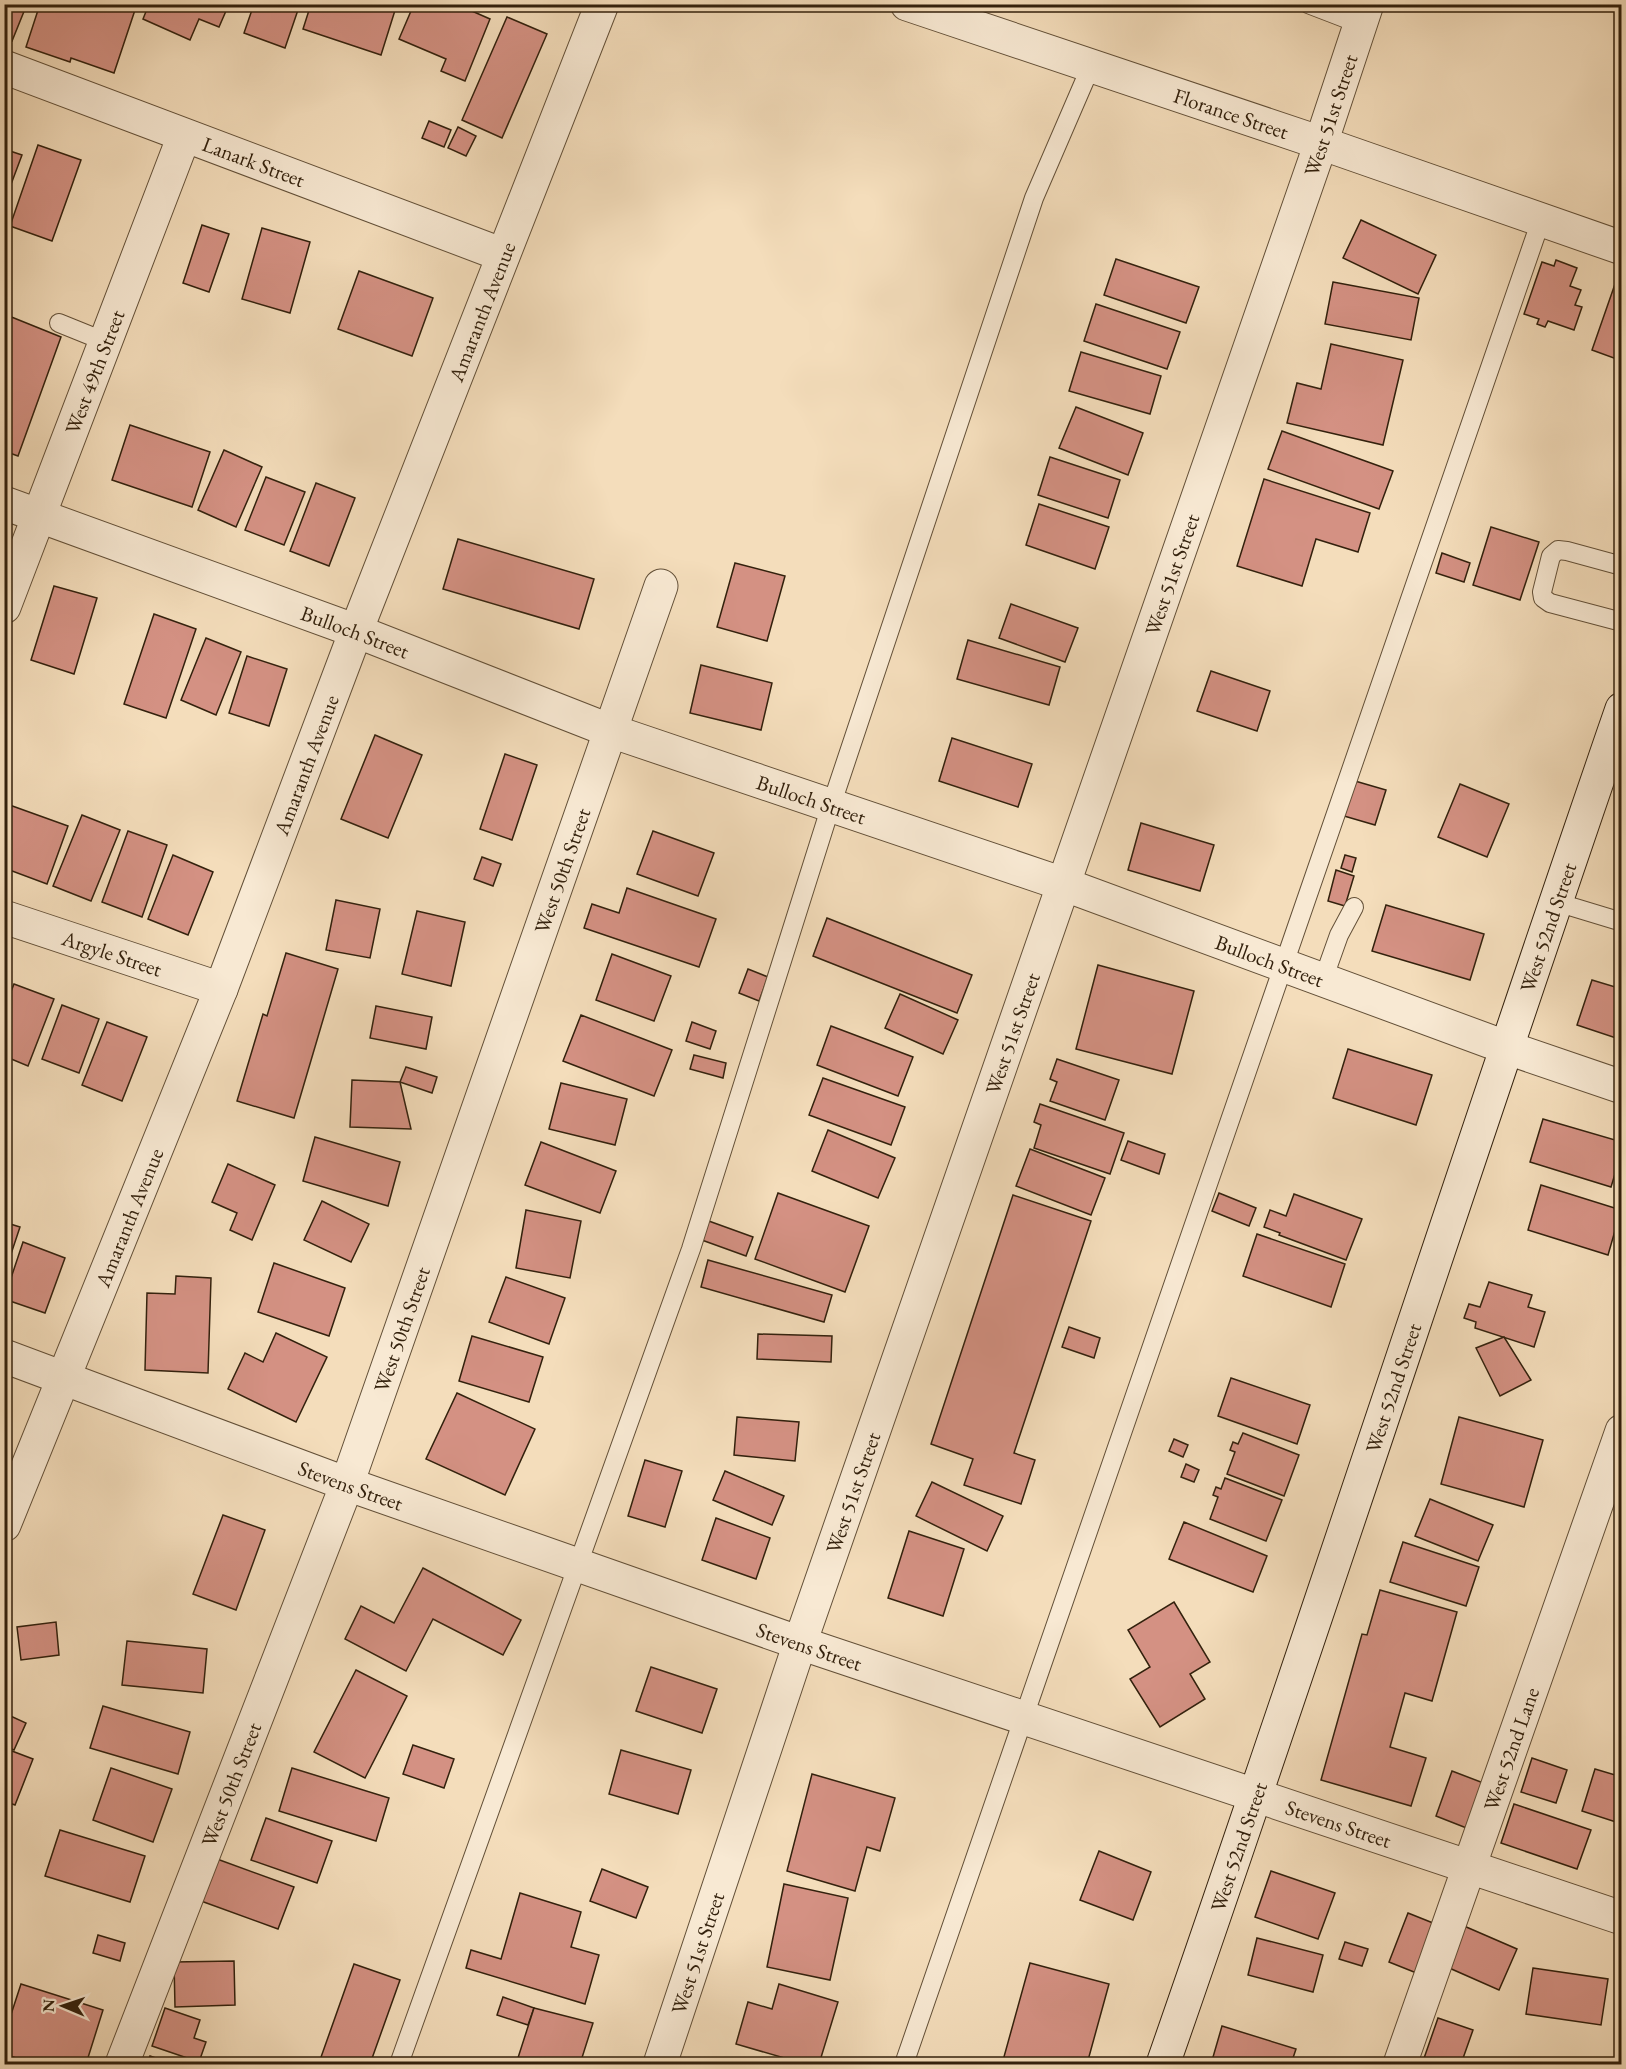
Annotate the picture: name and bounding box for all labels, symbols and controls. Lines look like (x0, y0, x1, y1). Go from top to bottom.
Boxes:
street label: West 51st Street (1297, 50, 1363, 180)
street label: Florance Street (1170, 81, 1293, 145)
street label: Lanark Street (199, 130, 309, 193)
street label: Amaranth Avenue (441, 238, 521, 386)
street label: West 49th Street (58, 305, 130, 438)
street label: West 51st Street (1138, 510, 1205, 639)
street label: Bulloch Street (297, 599, 414, 664)
street label: Amaranth Avenue (267, 691, 344, 840)
street label: Bulloch Street (753, 768, 870, 830)
street label: West 50th Street (527, 804, 596, 937)
street label: West 52nd Street (1513, 858, 1582, 996)
street label: Argyle Street (58, 923, 166, 982)
street label: Bulloch Street (1212, 928, 1328, 993)
street label: West 51st Street (978, 969, 1045, 1098)
street label: Amaranth Avenue (88, 1144, 169, 1292)
street label: West 50th Street (367, 1263, 436, 1396)
street label: West 52nd Street (1358, 1319, 1427, 1456)
street label: West 51st Street (819, 1428, 886, 1557)
street label: Stevens Street (295, 1454, 407, 1516)
street label: Stevens Street (753, 1615, 866, 1676)
street label: West 52nd Lane (1476, 1683, 1545, 1814)
street label: West 50th Street (194, 1718, 267, 1850)
street label: West 52nd Street (1203, 1778, 1273, 1915)
street label: Stevens Street (1282, 1793, 1395, 1853)
street label: West 51st Street (664, 1888, 730, 2017)
north arrow (33, 1976, 93, 2036)
text: N (38, 1999, 59, 2012)

